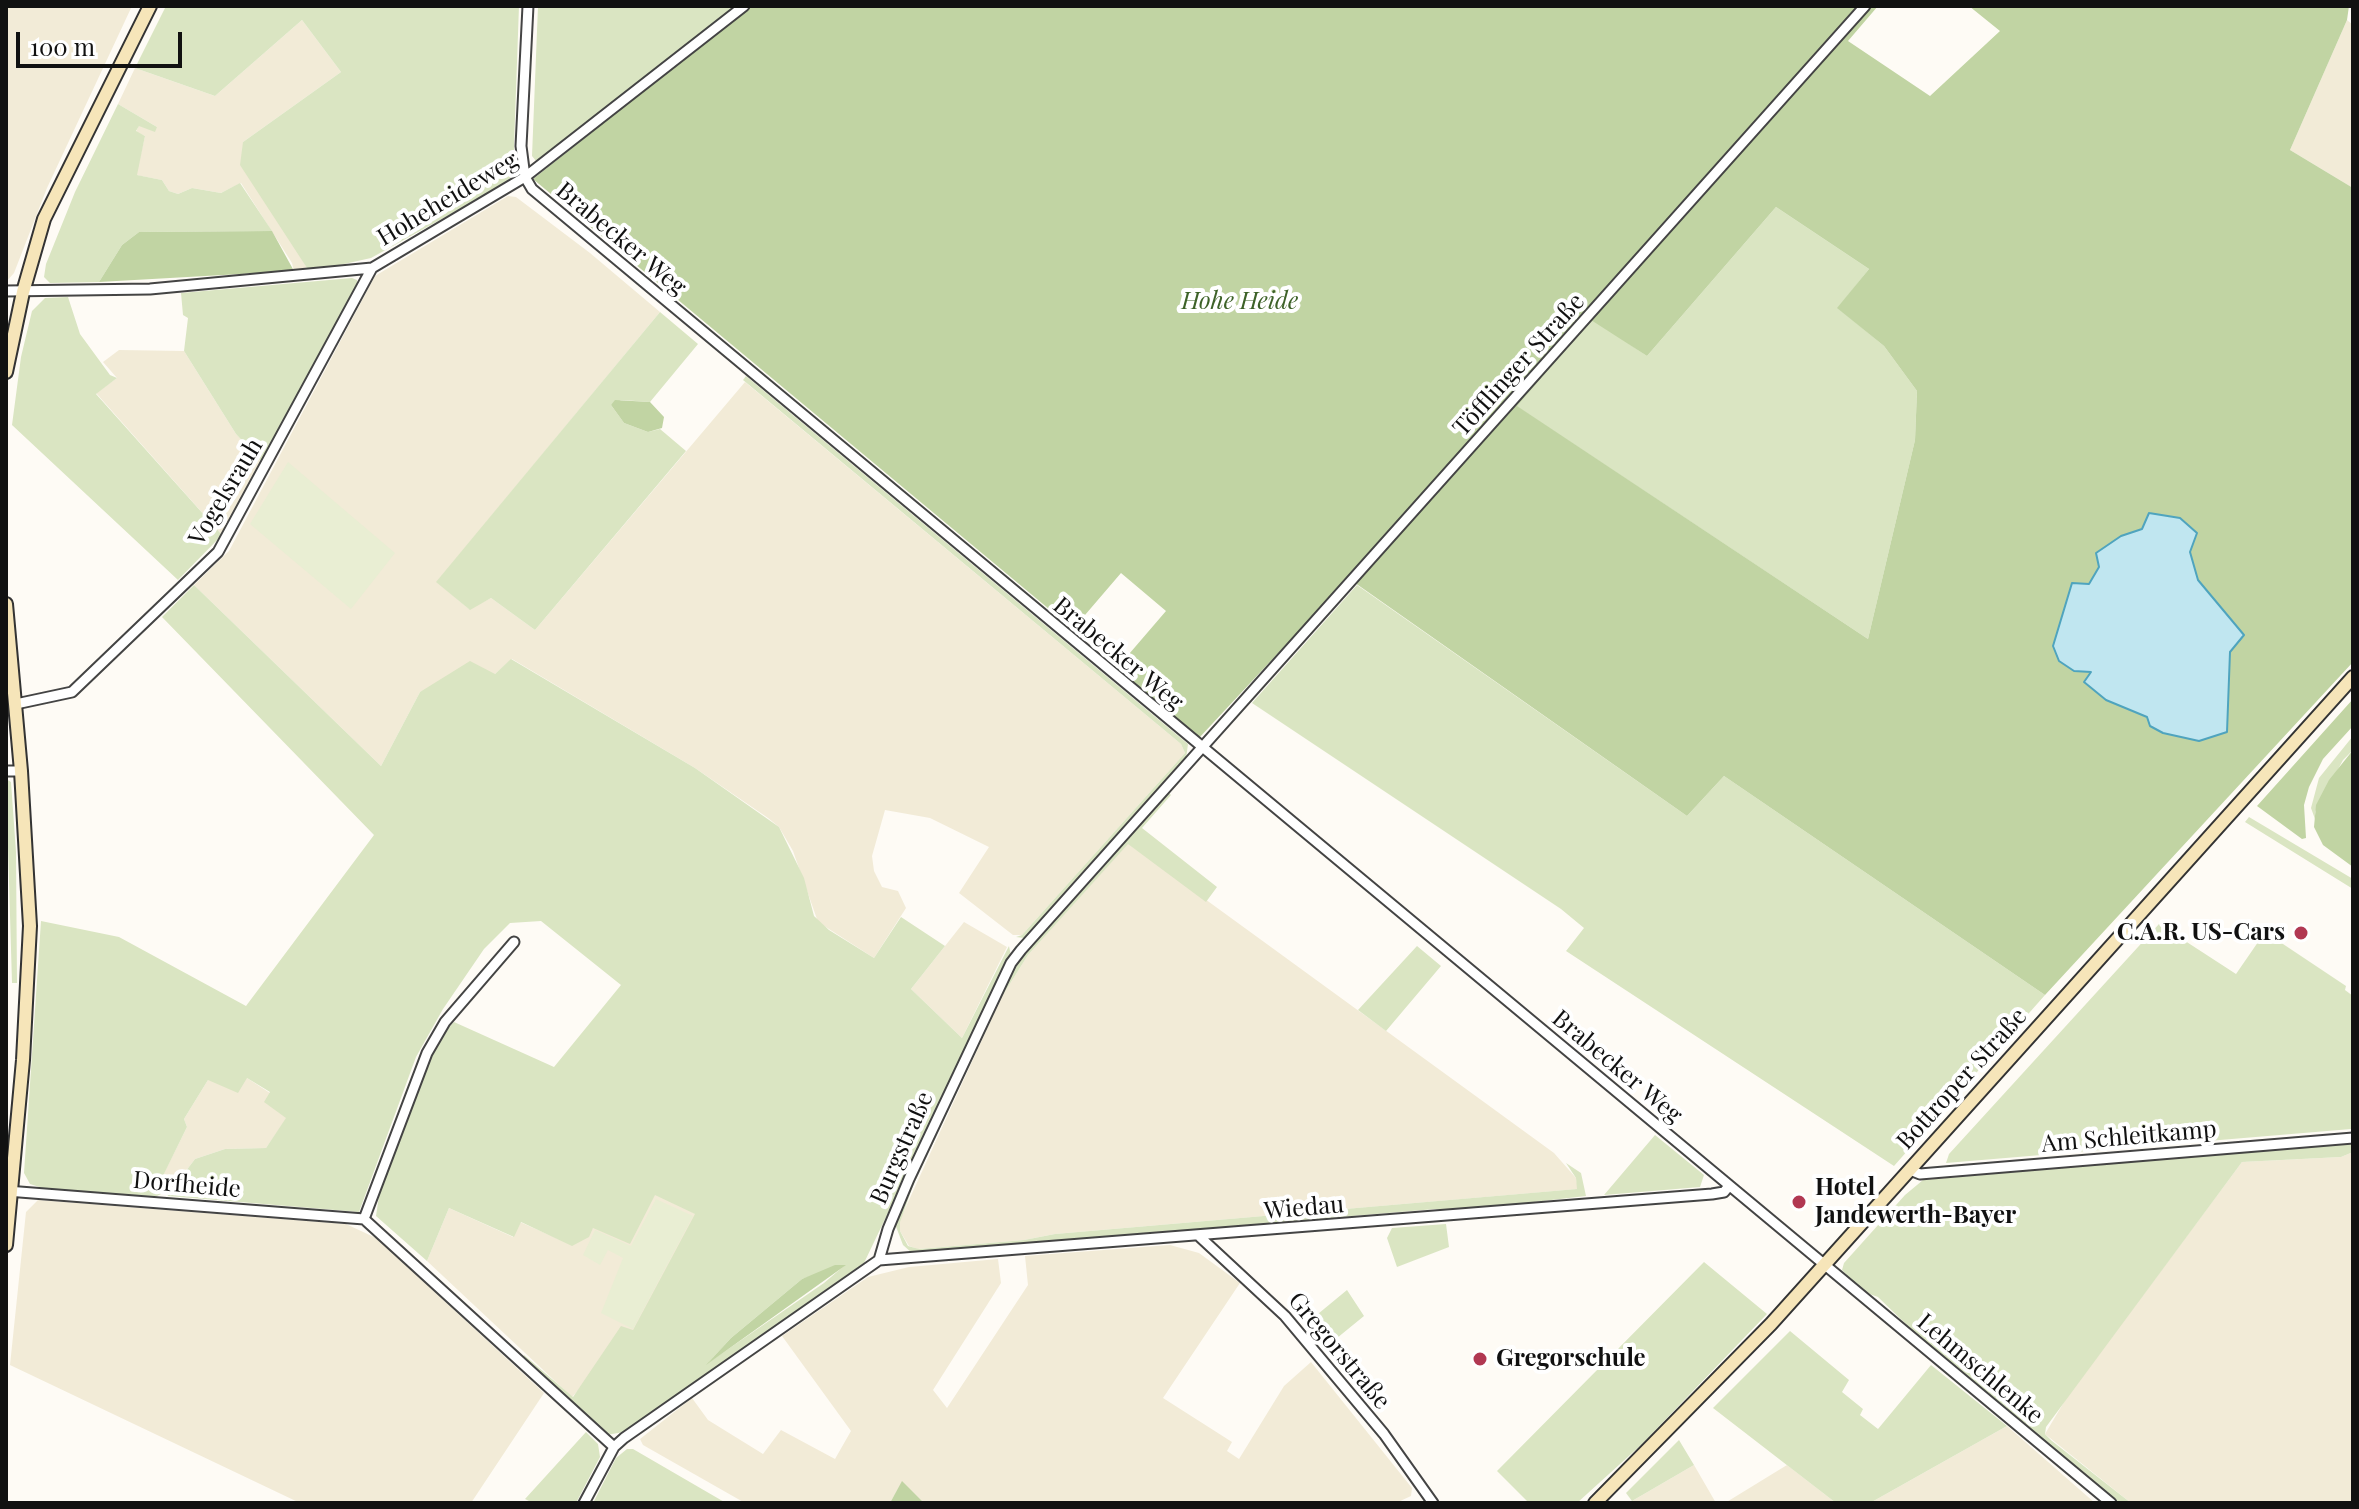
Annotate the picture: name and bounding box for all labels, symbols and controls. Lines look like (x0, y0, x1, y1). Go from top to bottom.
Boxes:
scale bar (20, 16, 186, 66)
text: 100 m (30, 30, 95, 62)
street label: Hoheheideweg (372, 146, 524, 252)
street label: Brabecker Weg (550, 176, 692, 302)
park label: Hohe Heide (1182, 288, 1298, 316)
street label: Töfflinger Straße (1447, 288, 1591, 442)
street label: Vogelsrauh (183, 433, 269, 551)
street label: Brabecker Weg (1047, 591, 1189, 717)
place label: C.A.R. US-Cars (2117, 919, 2285, 947)
marker: C.A.R. US-Cars (2292, 924, 2310, 942)
street label: Bottroper Straße (1891, 1002, 2033, 1156)
street label: Brabecker Weg (1546, 1004, 1688, 1130)
street label: Burgstraße (864, 1087, 940, 1209)
street label: Am Schleitkamp (2040, 1115, 2218, 1159)
street label: Dorfheide (132, 1166, 242, 1204)
place label: Hotel Jandewerth-Bayer (1815, 1174, 2016, 1230)
street label: Wiedau (1263, 1190, 1345, 1226)
marker: Hotel Jandewerth-Bayer (1790, 1193, 1808, 1211)
street label: Gregorstraße (1282, 1287, 1396, 1415)
street label: Lehmschlenke (1911, 1308, 2049, 1430)
place label: Gregorschule (1496, 1345, 1646, 1373)
marker: Gregorschule (1471, 1350, 1489, 1368)

